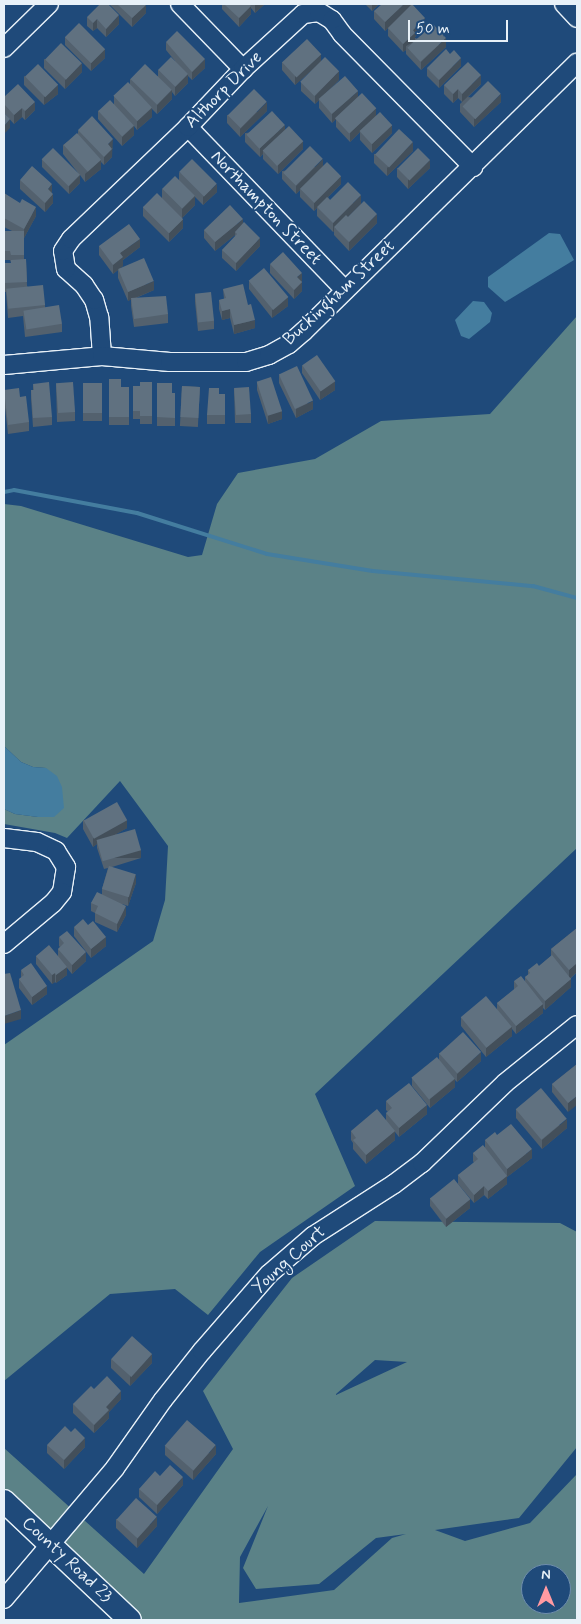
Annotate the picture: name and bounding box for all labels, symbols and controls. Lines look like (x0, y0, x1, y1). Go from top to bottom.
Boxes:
scale bar (411, 10, 511, 42)
text: 50 m (416, 19, 450, 39)
street label: Althorp Drive (181, 47, 267, 133)
street label: Northampton Street (205, 145, 327, 271)
street label: Buckingham Street (277, 235, 401, 351)
street label: Young Court (248, 1221, 330, 1299)
street label: County Road 23 (17, 1512, 117, 1608)
north arrow (521, 1564, 571, 1614)
text: N (541, 1566, 551, 1584)

